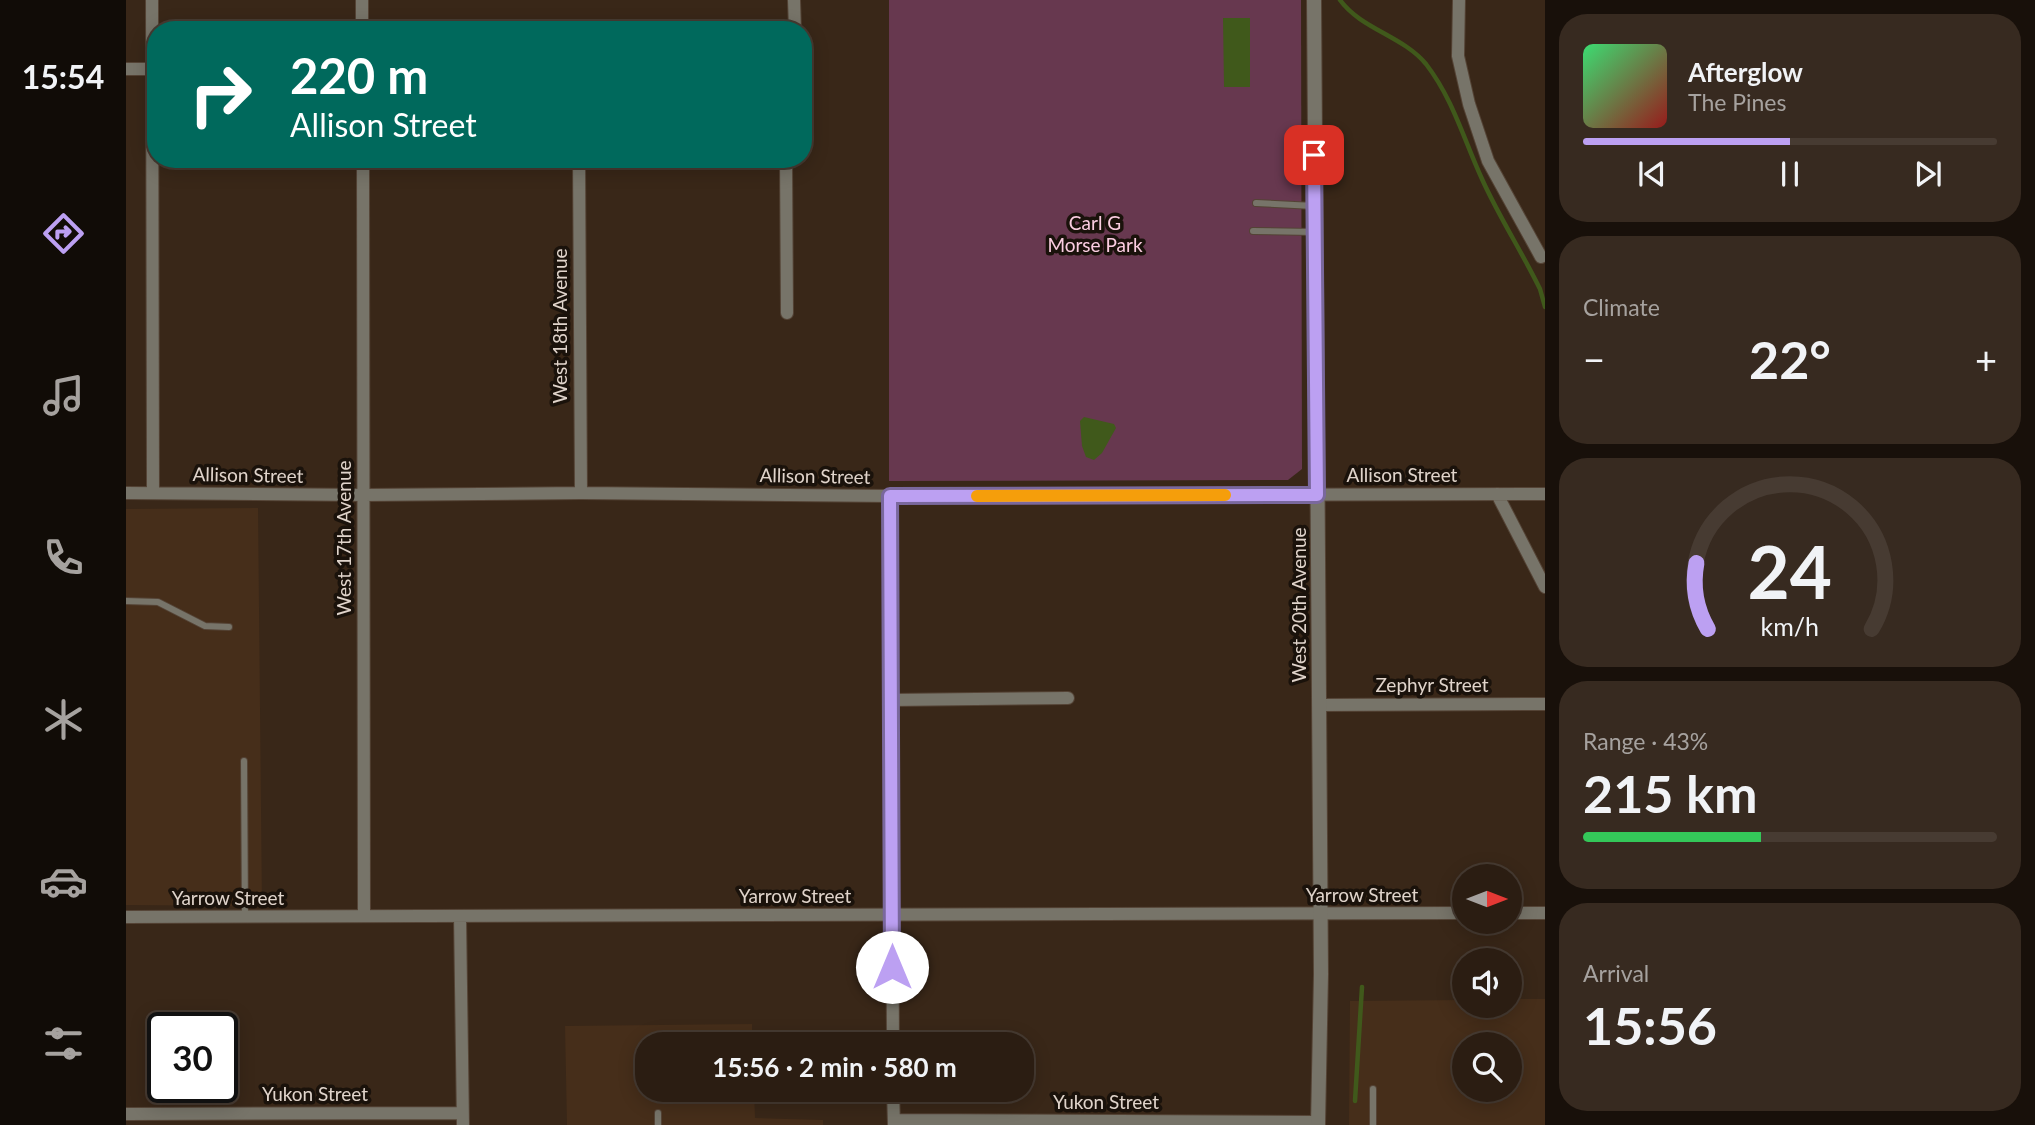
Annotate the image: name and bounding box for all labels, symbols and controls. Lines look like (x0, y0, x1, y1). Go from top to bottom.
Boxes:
text: 220 m (290, 46, 428, 104)
icon: right (175, 49, 266, 140)
text: Afterglow (1688, 56, 1803, 88)
text: 15:54 (22, 57, 104, 96)
text: The Pines (1688, 88, 1786, 116)
text: Allison Street (290, 105, 477, 144)
pin (1284, 125, 1344, 185)
icon: arrive (1295, 136, 1333, 174)
icon: previous (1633, 155, 1671, 193)
icon: pause (1771, 155, 1809, 193)
icon: next (1909, 155, 1947, 193)
icon: directions (39, 209, 88, 258)
park label: Carl G Morse Park (1047, 211, 1143, 256)
street label: West 18th Avenue (548, 248, 571, 404)
text: Climate (1583, 293, 1660, 321)
text: 22° (1749, 328, 1831, 390)
text: − (1583, 336, 1605, 382)
text: + (1975, 336, 1997, 382)
icon: music (39, 371, 88, 420)
street label: West 17th Avenue (332, 460, 355, 616)
street label: Allison Street (192, 462, 304, 487)
street label: Allison Street (759, 463, 871, 488)
street label: Allison Street (1347, 463, 1458, 486)
street label: West 20th Avenue (1287, 527, 1310, 683)
text: 24 (1748, 527, 1832, 615)
icon: phone (39, 533, 88, 582)
text: km/h (1761, 610, 1819, 640)
street label: Zephyr Street (1375, 673, 1489, 696)
icon: climate (39, 695, 88, 744)
text: Range · 43% (1583, 727, 1708, 755)
text: 215 km (1583, 762, 1757, 824)
icon: car (39, 857, 88, 906)
north arrow (1452, 864, 1522, 934)
map controls (1452, 864, 1522, 1102)
street label: Yarrow Street (1306, 883, 1419, 906)
street label: Yarrow Street (739, 884, 852, 907)
street label: Yarrow Street (172, 886, 285, 909)
position arrow (855, 930, 929, 1004)
button: sound (1452, 948, 1522, 1018)
text: Arrival (1583, 959, 1649, 987)
text: 15:56 (1583, 994, 1717, 1056)
speed limit sign: 30 (147, 1012, 238, 1103)
icon: filters (39, 1019, 88, 1068)
button: search (1452, 1032, 1522, 1102)
text: 15:56 · 2 min · 580 m (712, 1051, 957, 1083)
street label: Yukon Street (262, 1082, 368, 1105)
street label: Yukon Street (1053, 1090, 1159, 1113)

